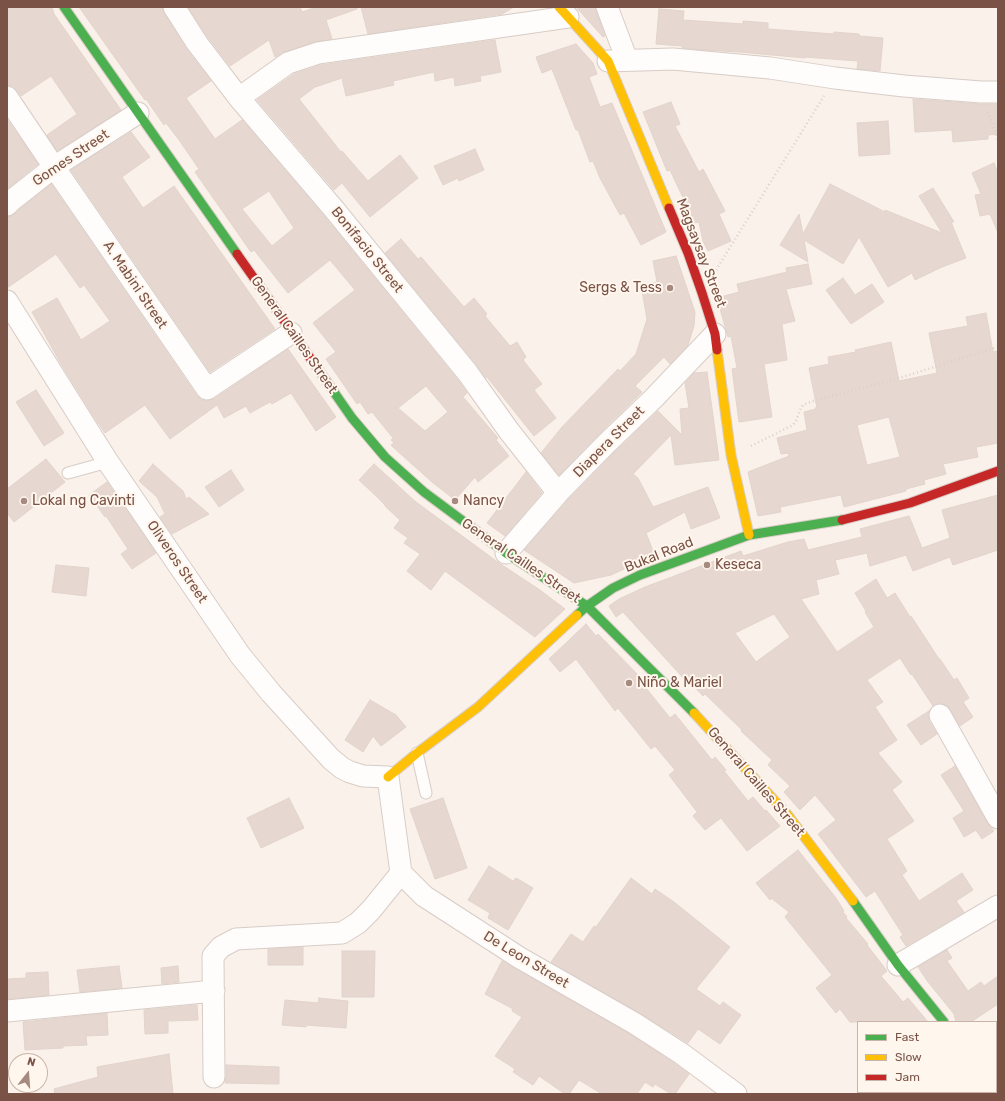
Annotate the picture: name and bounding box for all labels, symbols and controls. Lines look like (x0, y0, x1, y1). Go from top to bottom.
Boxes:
street label: Gomes Street (29, 126, 113, 190)
street label: Magsaysay Street (672, 196, 730, 310)
street label: Bonifacio Street (327, 204, 407, 296)
street label: A. Mabini Street (99, 238, 171, 332)
street label: General Cailles Street (247, 273, 341, 397)
place label: Sergs & Tess (579, 280, 662, 296)
marker: Sergs & Tess (665, 283, 675, 293)
street label: Diapera Street (570, 403, 648, 481)
place label: Lokal ng Cavinti (32, 493, 135, 509)
place label: Nancy (463, 493, 504, 509)
marker: Lokal ng Cavinti (19, 496, 29, 506)
marker: Nancy (450, 496, 460, 506)
street label: General Cailles Street (458, 515, 584, 607)
street label: Oliveros Street (143, 518, 211, 606)
street label: Bukal Road (622, 534, 696, 576)
place label: Keseca (715, 557, 761, 573)
marker: Keseca (702, 560, 712, 570)
place label: Niño & Mariel (637, 675, 722, 691)
marker: Niño & Mariel (624, 678, 634, 688)
street label: General Cailles Street (704, 724, 808, 840)
street label: De Leon Street (480, 928, 572, 992)
legend (857, 1021, 997, 1093)
text: Fast (895, 1030, 919, 1044)
text: Slow (895, 1050, 922, 1064)
north arrow (8, 1053, 48, 1093)
text: N (26, 1055, 37, 1069)
text: Jam (895, 1070, 920, 1084)

